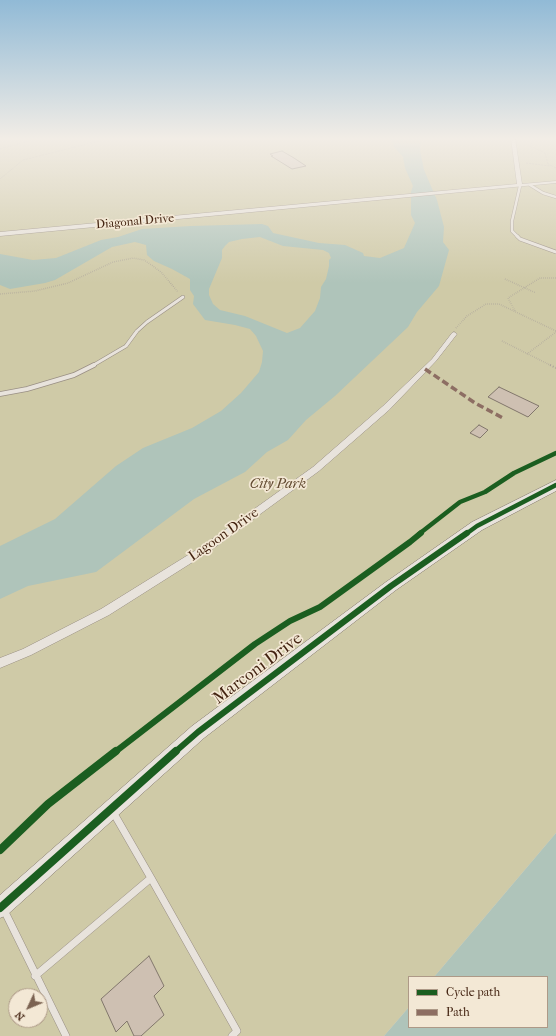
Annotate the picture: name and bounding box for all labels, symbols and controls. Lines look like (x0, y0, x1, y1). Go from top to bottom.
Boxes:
street label: Diagonal Drive (95, 211, 175, 233)
park label: City Park (250, 477, 306, 493)
street label: Lagoon Drive (186, 505, 262, 565)
street label: Marconi Drive (209, 629, 307, 709)
legend (408, 976, 548, 1028)
text: Cycle path (446, 985, 500, 999)
north arrow (8, 988, 48, 1028)
text: Path (446, 1005, 470, 1019)
text: N (12, 1008, 27, 1024)

